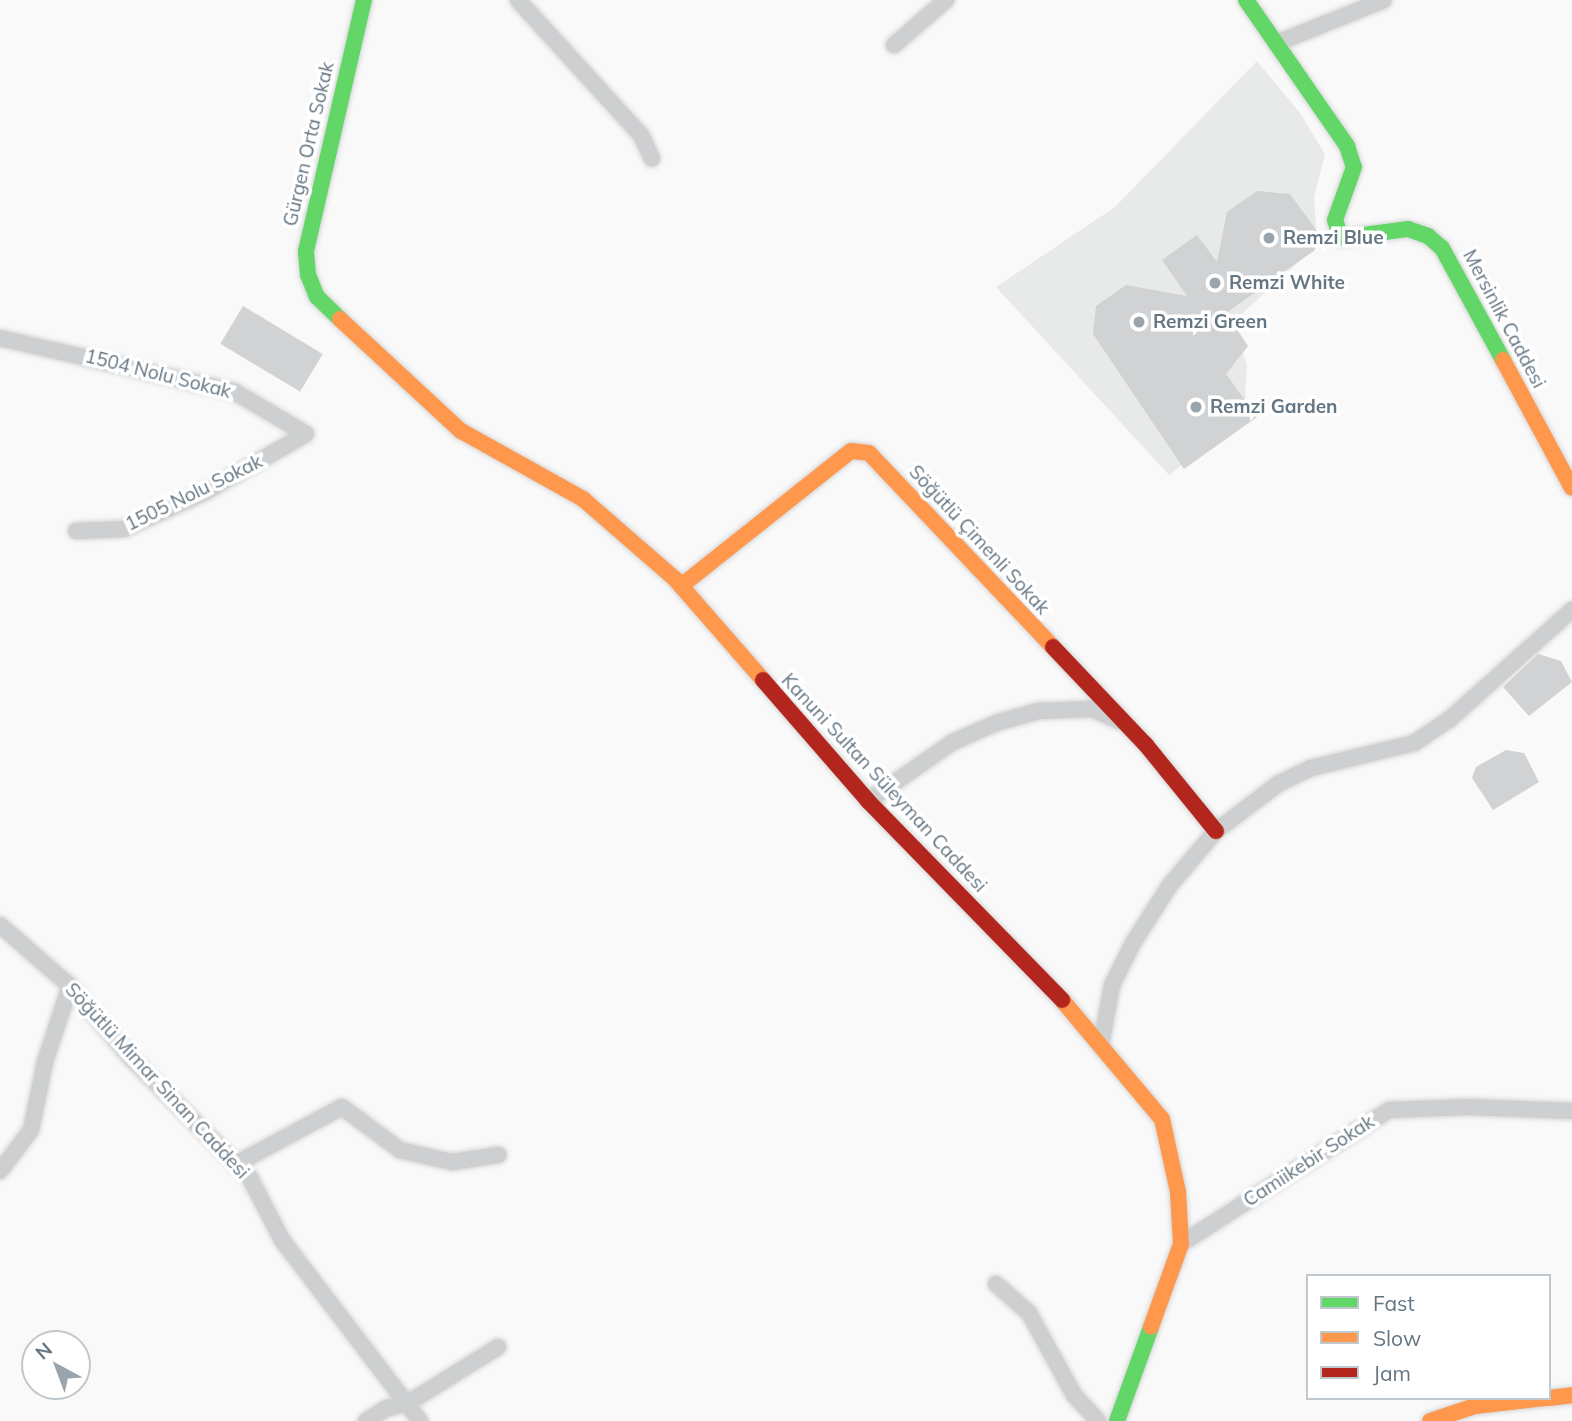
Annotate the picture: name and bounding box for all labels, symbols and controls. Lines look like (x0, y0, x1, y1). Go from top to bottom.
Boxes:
street label: Gürgen Orta Sokak (279, 60, 339, 228)
place label: Remzi Blue (1283, 227, 1384, 249)
marker: Remzi Blue (1261, 230, 1277, 246)
street label: Mersinlik Caddesi (1458, 246, 1550, 392)
place label: Remzi White (1229, 272, 1345, 294)
marker: Remzi White (1207, 275, 1223, 291)
place label: Remzi Green (1153, 311, 1267, 333)
marker: Remzi Green (1131, 314, 1147, 330)
street label: 1504 Nolu Sokak (83, 345, 233, 403)
place label: Remzi Garden (1210, 396, 1338, 418)
marker: Remzi Garden (1188, 399, 1204, 415)
street label: 1505 Nolu Sokak (122, 450, 266, 536)
street label: Söğütlü Çimenli Sokak (904, 461, 1054, 619)
street label: Kanuni Sultan Süleyman Caddesi (777, 669, 991, 897)
street label: Söğütlü Mimar Sinan Caddesi (60, 978, 254, 1184)
street label: Camiikebir Sokak (1239, 1110, 1379, 1212)
legend (1306, 1274, 1551, 1400)
text: Fast (1373, 1290, 1415, 1316)
text: Slow (1373, 1325, 1421, 1351)
north arrow (21, 1330, 91, 1400)
text: N (30, 1337, 57, 1364)
text: Jam (1373, 1360, 1411, 1386)

